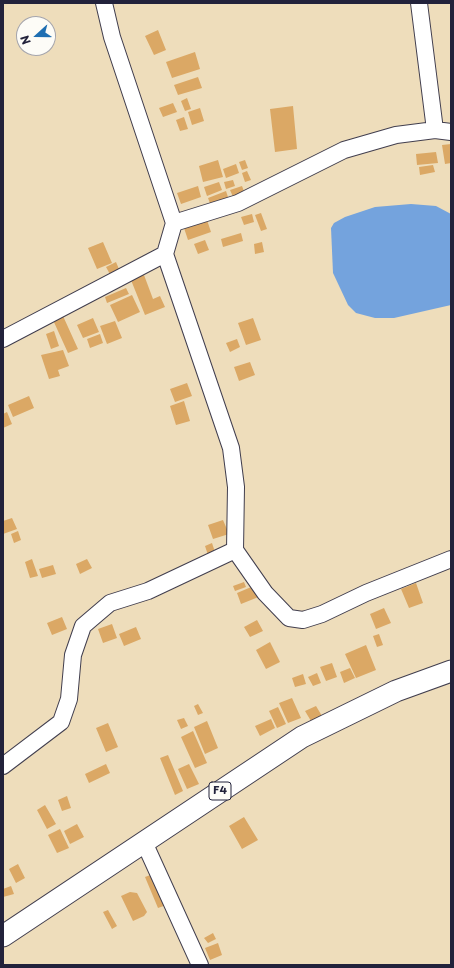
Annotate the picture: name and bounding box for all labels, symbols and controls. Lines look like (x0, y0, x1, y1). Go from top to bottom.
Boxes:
north arrow (16, 16, 56, 56)
text: N (16, 33, 35, 47)
road number: F4 (209, 782, 231, 800)

